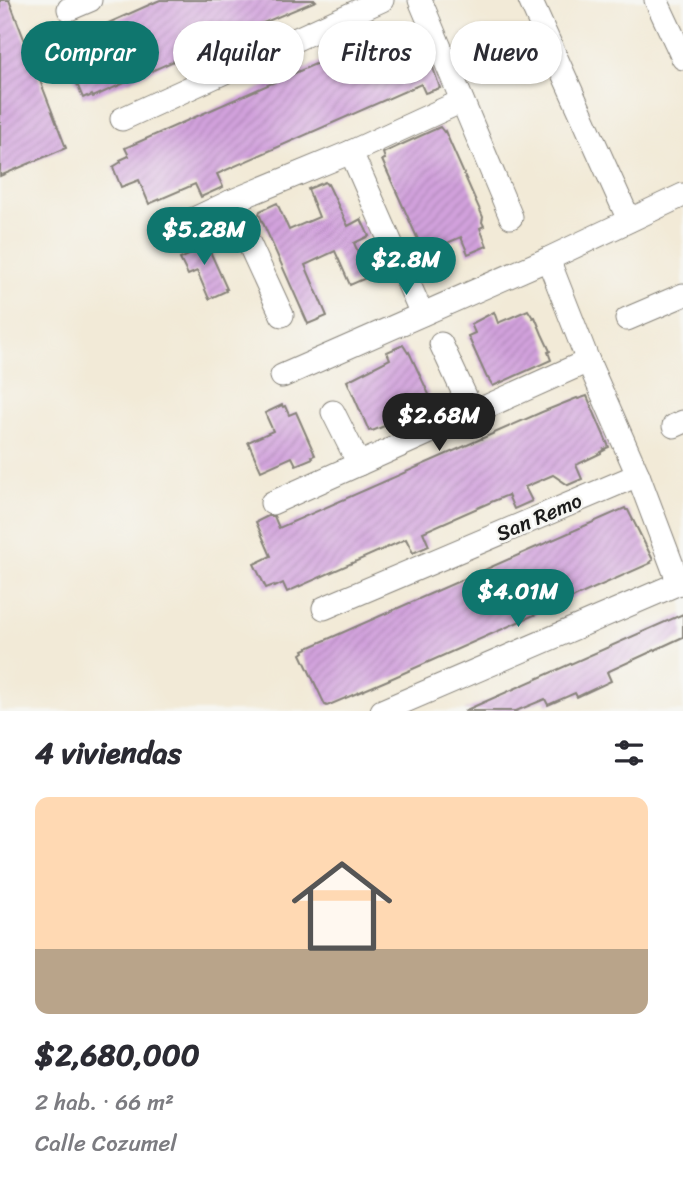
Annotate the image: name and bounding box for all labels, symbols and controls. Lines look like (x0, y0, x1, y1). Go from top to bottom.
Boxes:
chip: Comprar (21, 21, 159, 84)
chip: Alquilar (173, 21, 304, 84)
chip: Filtros (318, 21, 436, 84)
chip: Nuevo (450, 21, 562, 84)
pin: $5.28M (147, 208, 261, 267)
text: $5.28M (163, 209, 245, 250)
pin: $2.8M (357, 238, 455, 297)
text: $2.8M (372, 239, 440, 280)
pin: $2.68M (382, 393, 496, 453)
text: $2.68M (398, 395, 480, 436)
street label: San Remo (490, 482, 588, 552)
pin: $4.01M (461, 570, 575, 629)
text: $4.01M (478, 571, 558, 612)
text: 4 viviendas (35, 726, 181, 780)
icon: filters (610, 734, 648, 772)
icon: home (279, 843, 405, 969)
text: $2,680,000 (35, 1028, 200, 1082)
text: 2 hab. · 66 m² (35, 1082, 174, 1123)
text: Calle Cozumel (35, 1123, 177, 1164)

